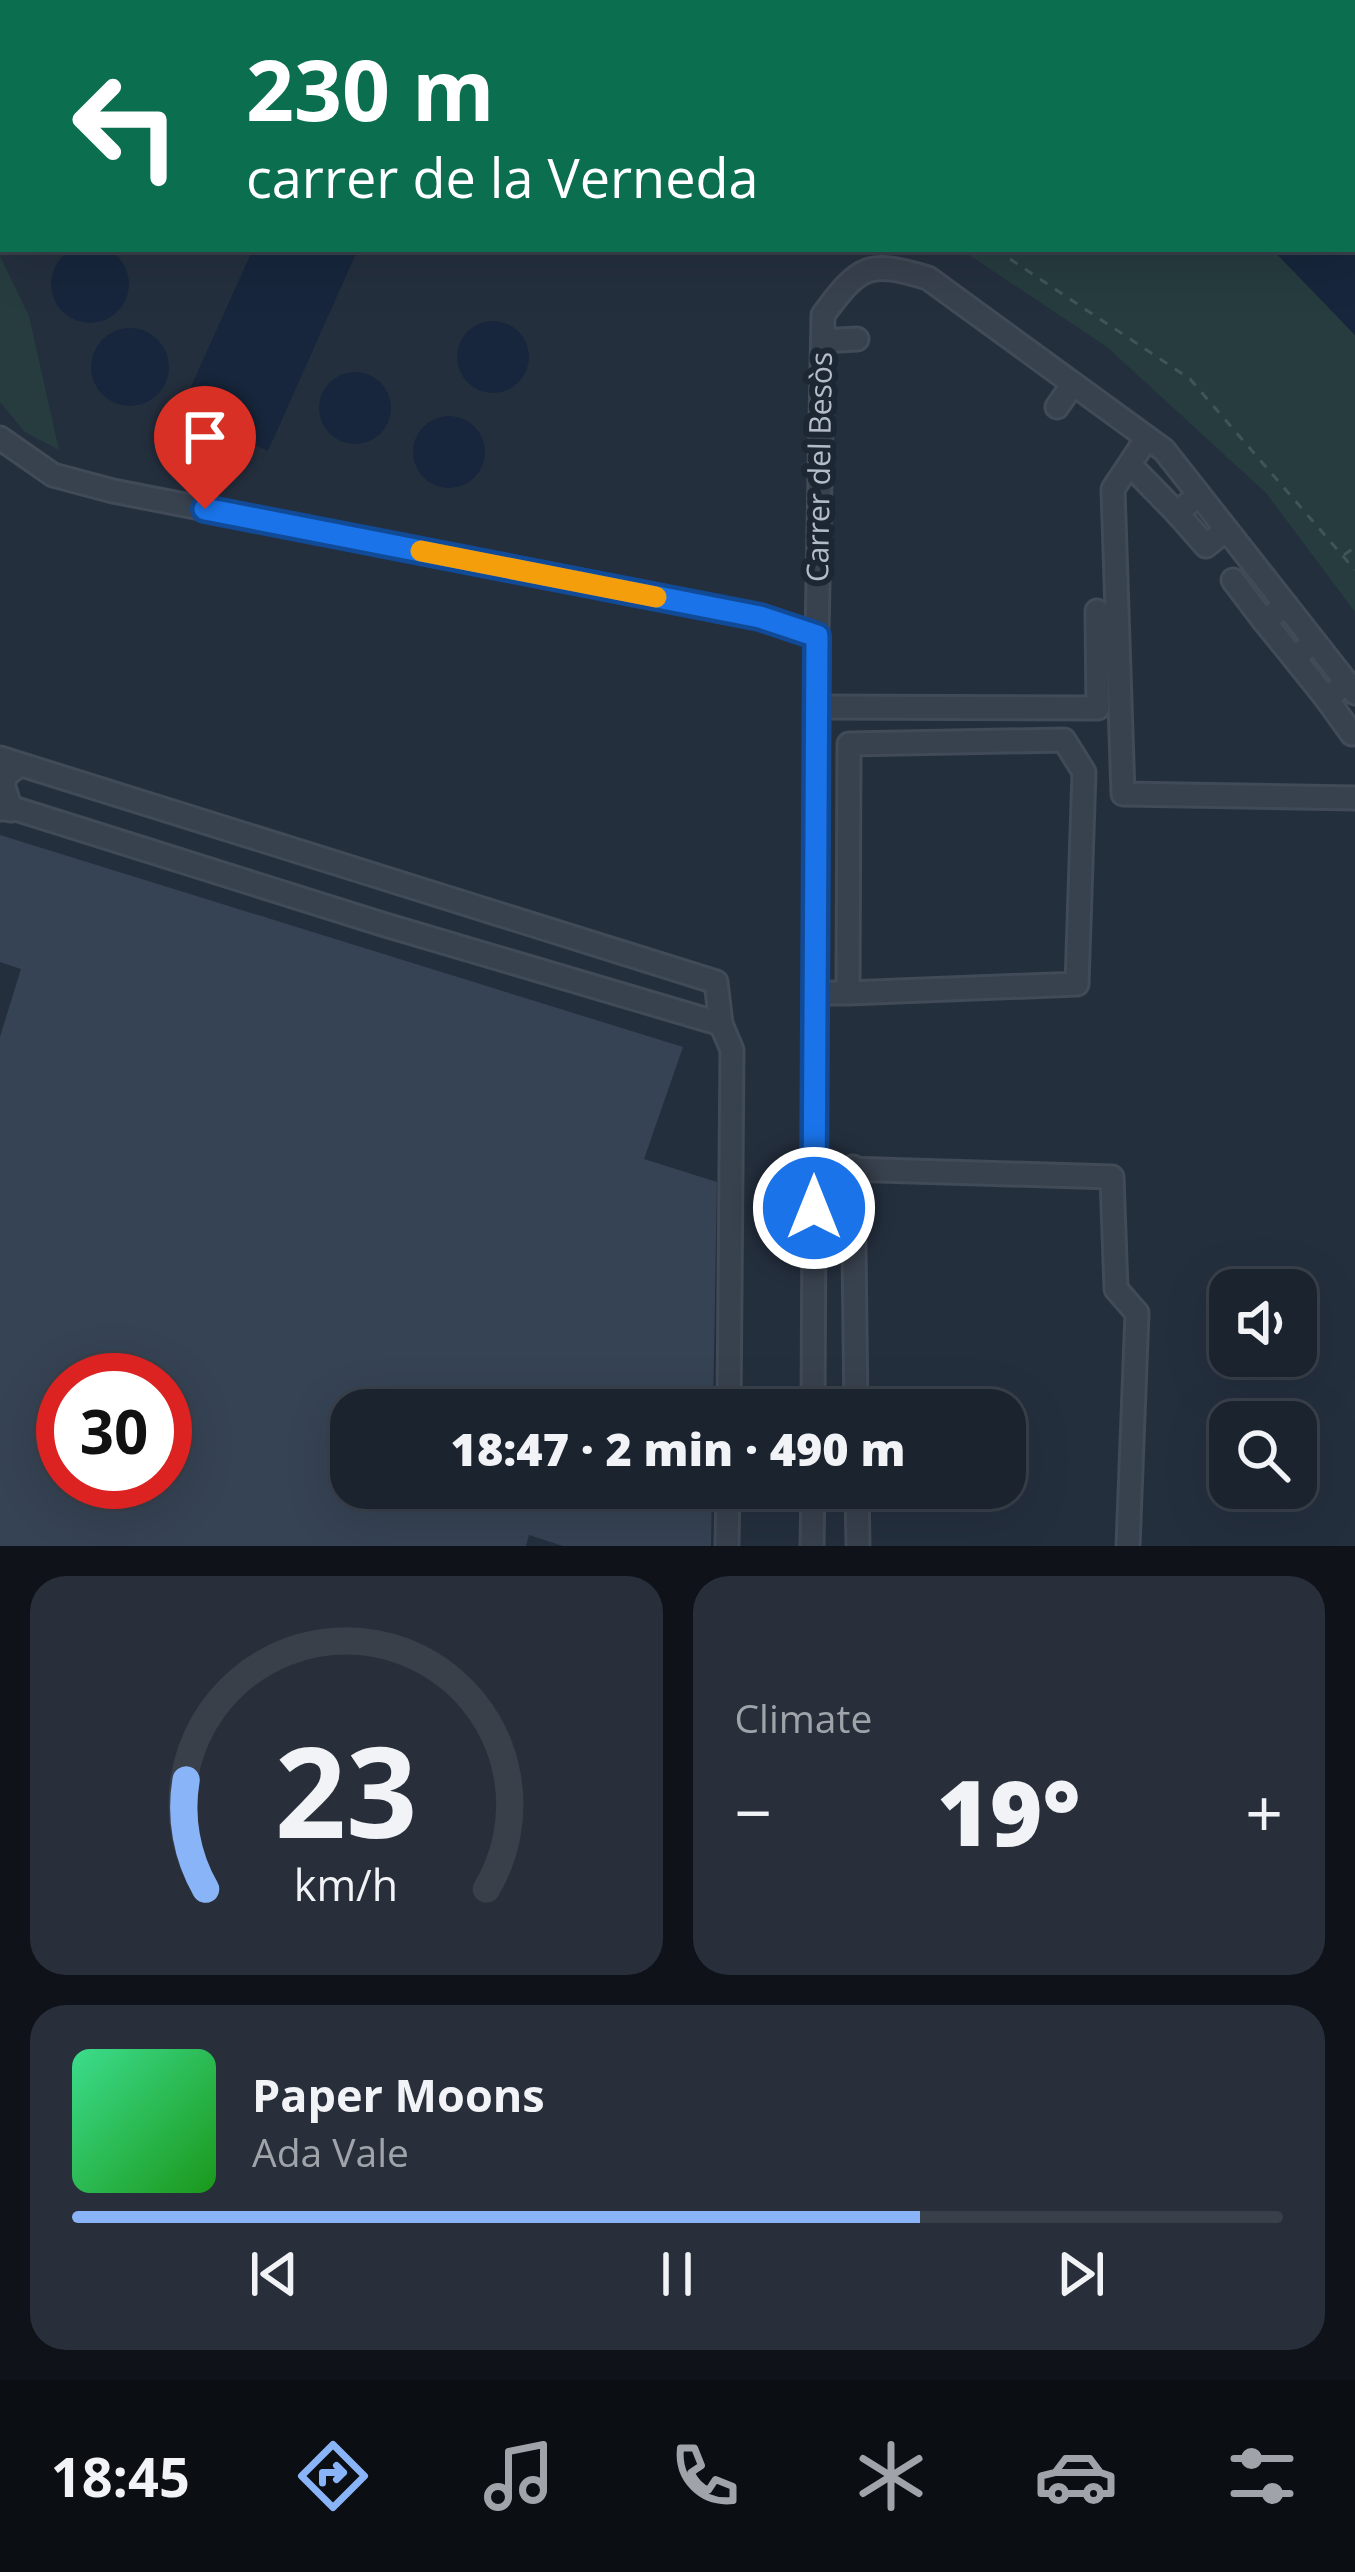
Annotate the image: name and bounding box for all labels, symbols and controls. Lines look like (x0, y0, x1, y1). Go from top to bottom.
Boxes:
text: 230 m (246, 31, 494, 146)
icon: left (48, 48, 204, 204)
text: carrer de la Verneda (246, 140, 759, 214)
street label: Carrer del Besòs (796, 351, 841, 583)
pin (154, 386, 256, 509)
icon: arrive (172, 404, 238, 470)
position arrow (751, 1145, 877, 1271)
map controls (1209, 1269, 1317, 1509)
button: sound (1209, 1269, 1317, 1377)
speed limit sign: 30 (36, 1353, 192, 1509)
button: search (1209, 1401, 1317, 1509)
text: 18:47 · 2 min · 490 m (451, 1418, 905, 1479)
text: Climate (735, 1691, 872, 1744)
text: 23 (275, 1705, 418, 1875)
text: 19° (937, 1750, 1080, 1872)
text: − (735, 1766, 772, 1856)
text: + (1245, 1766, 1283, 1856)
text: km/h (294, 1854, 398, 1913)
text: Paper Moons (252, 2064, 545, 2125)
text: Ada Vale (252, 2125, 409, 2178)
icon: previous (241, 2241, 307, 2307)
icon: pause (644, 2241, 710, 2307)
icon: next (1048, 2241, 1114, 2307)
icon: directions (291, 2434, 375, 2518)
icon: music (477, 2434, 561, 2518)
icon: phone (663, 2434, 747, 2518)
icon: climate (849, 2434, 933, 2518)
icon: car (1034, 2434, 1118, 2518)
icon: filters (1220, 2434, 1304, 2518)
text: 18:45 (51, 2439, 190, 2513)

